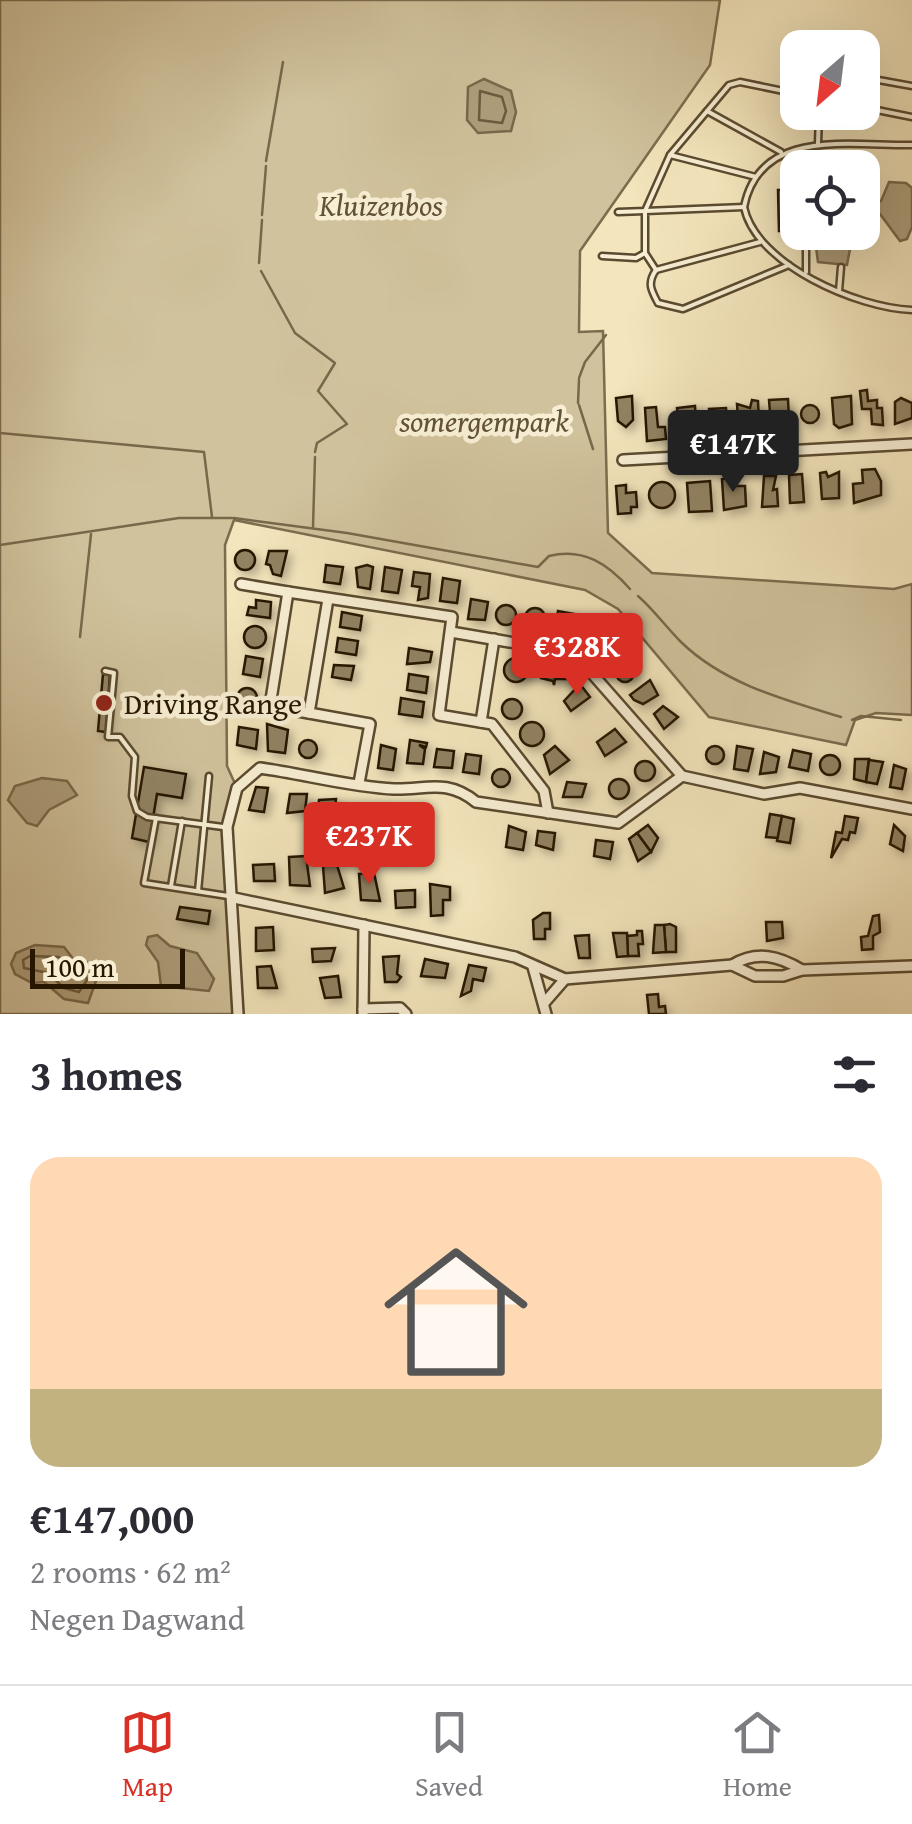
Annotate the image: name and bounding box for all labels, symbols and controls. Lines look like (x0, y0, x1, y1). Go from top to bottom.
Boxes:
north arrow (780, 30, 880, 130)
map controls (780, 30, 880, 250)
button: locate (780, 150, 880, 250)
park label: Kluizenbos (318, 183, 443, 227)
park label: somergempark (398, 399, 569, 443)
pin: €147K (663, 410, 803, 495)
text: €147K (690, 419, 776, 466)
pin: €328K (507, 613, 647, 698)
text: €328K (534, 622, 620, 669)
place label: Driving Range (124, 681, 302, 725)
marker: Driving Range (93, 692, 115, 714)
pin: €237K (299, 802, 439, 887)
text: €237K (326, 811, 412, 858)
scale bar (30, 944, 185, 988)
text: 100 m (45, 946, 114, 987)
text: 3 homes (30, 1044, 183, 1105)
icon: filters (827, 1047, 882, 1102)
icon: home (366, 1222, 546, 1402)
text: €147,000 (30, 1487, 194, 1548)
text: 2 rooms · 62 m² (30, 1548, 231, 1595)
text: Negen Dagwand (30, 1595, 245, 1642)
tab: Map (120, 1705, 175, 1806)
tab: Saved (415, 1705, 483, 1806)
tab: Home (723, 1705, 792, 1806)

